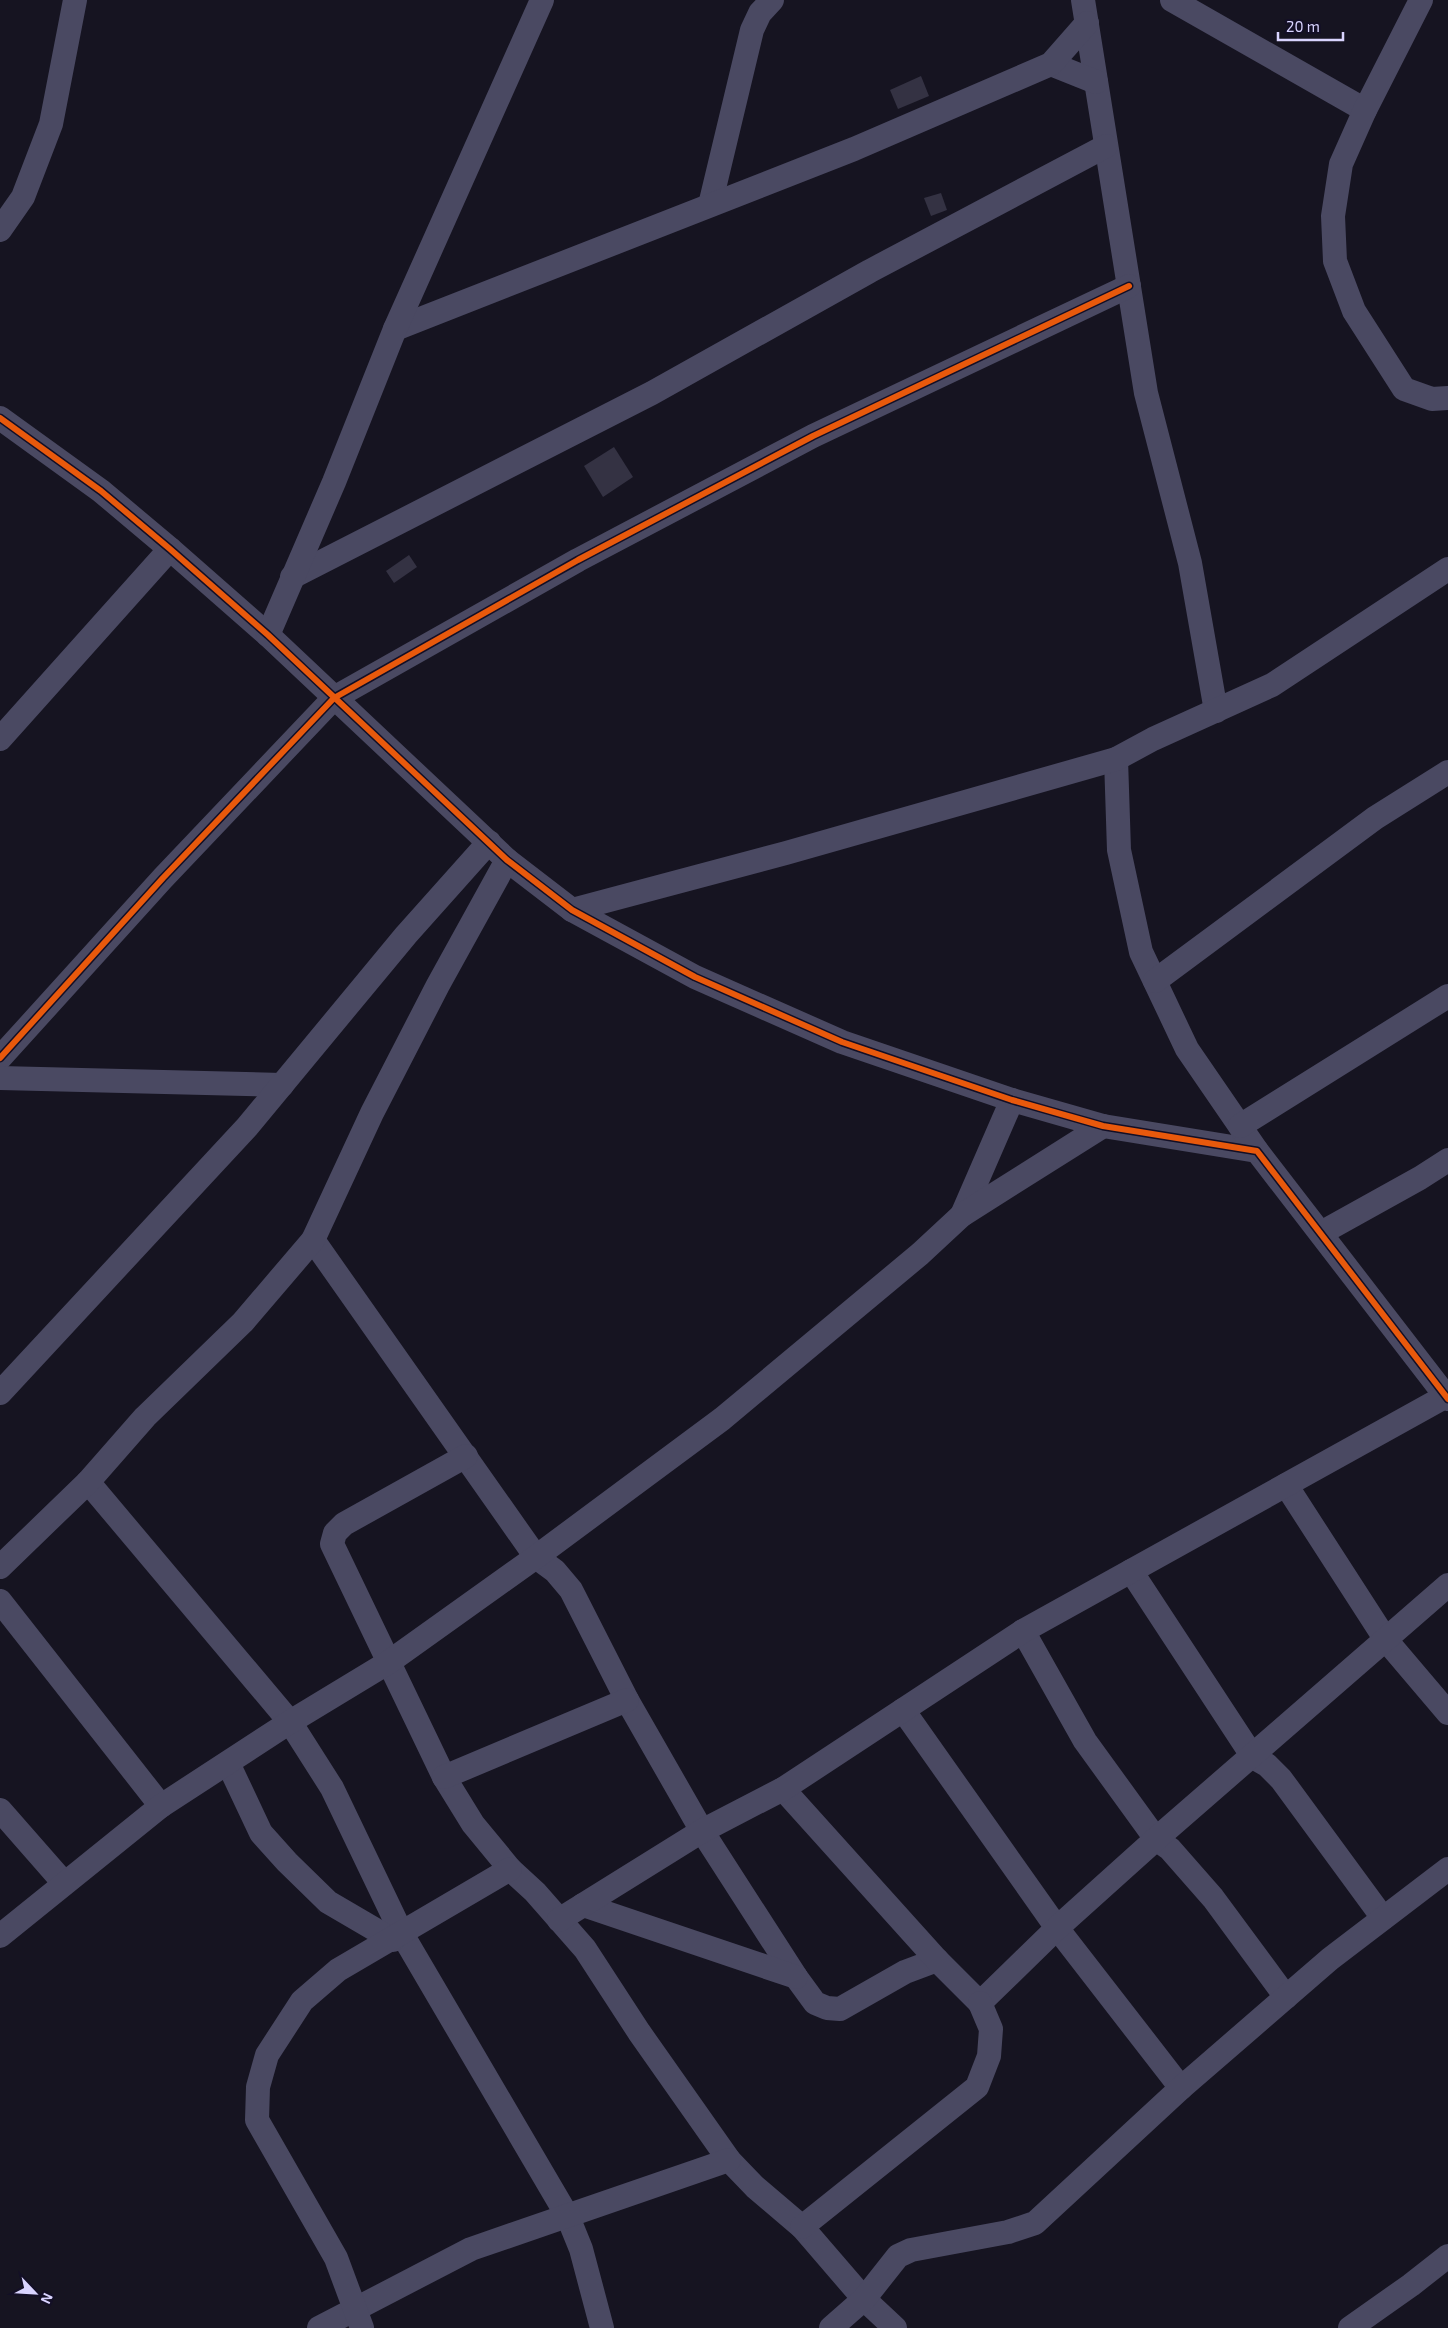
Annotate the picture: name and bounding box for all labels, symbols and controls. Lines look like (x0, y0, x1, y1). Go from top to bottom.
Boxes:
scale bar (1278, 10, 1343, 42)
text: 20 m (1286, 17, 1320, 35)
north arrow (10, 2268, 60, 2318)
text: N (37, 2291, 57, 2307)

